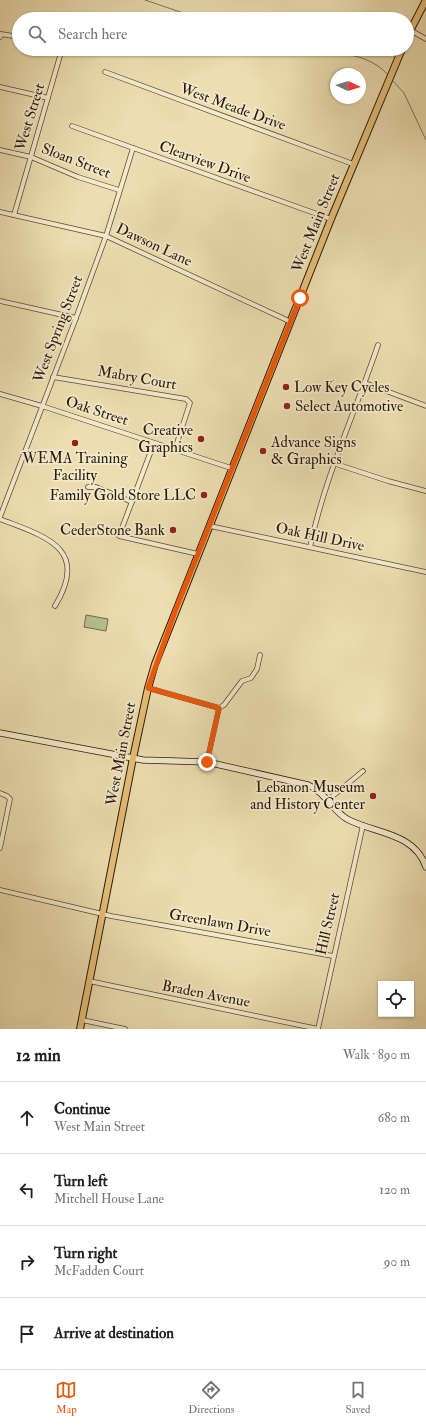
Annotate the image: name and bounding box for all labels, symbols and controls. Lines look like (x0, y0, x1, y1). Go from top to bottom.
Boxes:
search box (12, 12, 414, 56)
icon: search (26, 23, 48, 45)
text: Search here (58, 25, 127, 44)
north arrow (330, 68, 366, 104)
street label: West Meade Drive (177, 79, 288, 135)
street label: West Street (10, 81, 49, 154)
street label: Clearview Drive (156, 137, 254, 187)
street label: Sloan Street (39, 139, 113, 183)
street label: West Main Street (287, 171, 345, 276)
street label: Dawson Lane (113, 219, 195, 271)
street label: West Spring Street (28, 273, 88, 387)
route start (291, 289, 309, 307)
street label: Mabry Court (96, 362, 178, 394)
place label: Low Key Cycles (294, 378, 389, 397)
marker: Low Key Cycles (281, 382, 291, 392)
street label: Oak Street (63, 392, 131, 430)
place label: Select Automotive (295, 397, 403, 416)
marker: Select Automotive (282, 401, 292, 411)
place label: Creative Graphics (138, 421, 193, 458)
place label: Advance Signs & Graphics (270, 433, 356, 470)
marker: Creative Graphics (196, 434, 206, 444)
marker: WEMA Training Facility (70, 438, 80, 448)
marker: Advance Signs & Graphics (258, 446, 268, 456)
place label: WEMA Training Facility (21, 449, 128, 485)
place label: Family Gold Store LLC (50, 486, 196, 505)
marker: Family Gold Store LLC (199, 490, 209, 500)
street label: Oak Hill Drive (274, 518, 366, 556)
place label: CederStone Bank (60, 521, 165, 540)
marker: CederStone Bank (168, 525, 178, 535)
street label: West Main Street (101, 701, 140, 808)
route end (198, 753, 216, 771)
place label: Lebanon Museum and History Center (250, 778, 365, 814)
marker: Lebanon Museum and History Center (368, 791, 378, 801)
street label: Hill Street (312, 891, 344, 957)
street label: Greenlawn Drive (168, 905, 272, 941)
street label: Braden Avenue (160, 976, 252, 1012)
map controls (378, 981, 414, 1017)
button: locate (378, 981, 414, 1017)
text: 12 min (16, 1045, 61, 1066)
text: Walk · 890 m (343, 1047, 410, 1063)
text: Continue (54, 1100, 110, 1119)
icon: ahead (16, 1107, 38, 1129)
text: 680 m (378, 1110, 410, 1126)
text: West Main Street (54, 1119, 145, 1135)
text: Turn left (54, 1172, 108, 1191)
icon: left (16, 1179, 38, 1201)
text: 120 m (379, 1182, 410, 1198)
text: Mitchell House Lane (54, 1191, 164, 1207)
text: Turn right (54, 1244, 117, 1263)
icon: right (16, 1251, 38, 1273)
text: 90 m (384, 1254, 410, 1270)
text: McFadden Court (54, 1263, 144, 1279)
icon: arrive (16, 1323, 38, 1345)
text: Arrive at destination (54, 1324, 174, 1343)
tab: Map (55, 1379, 77, 1416)
tab: Directions (188, 1379, 235, 1416)
tab: Saved (345, 1379, 371, 1416)

